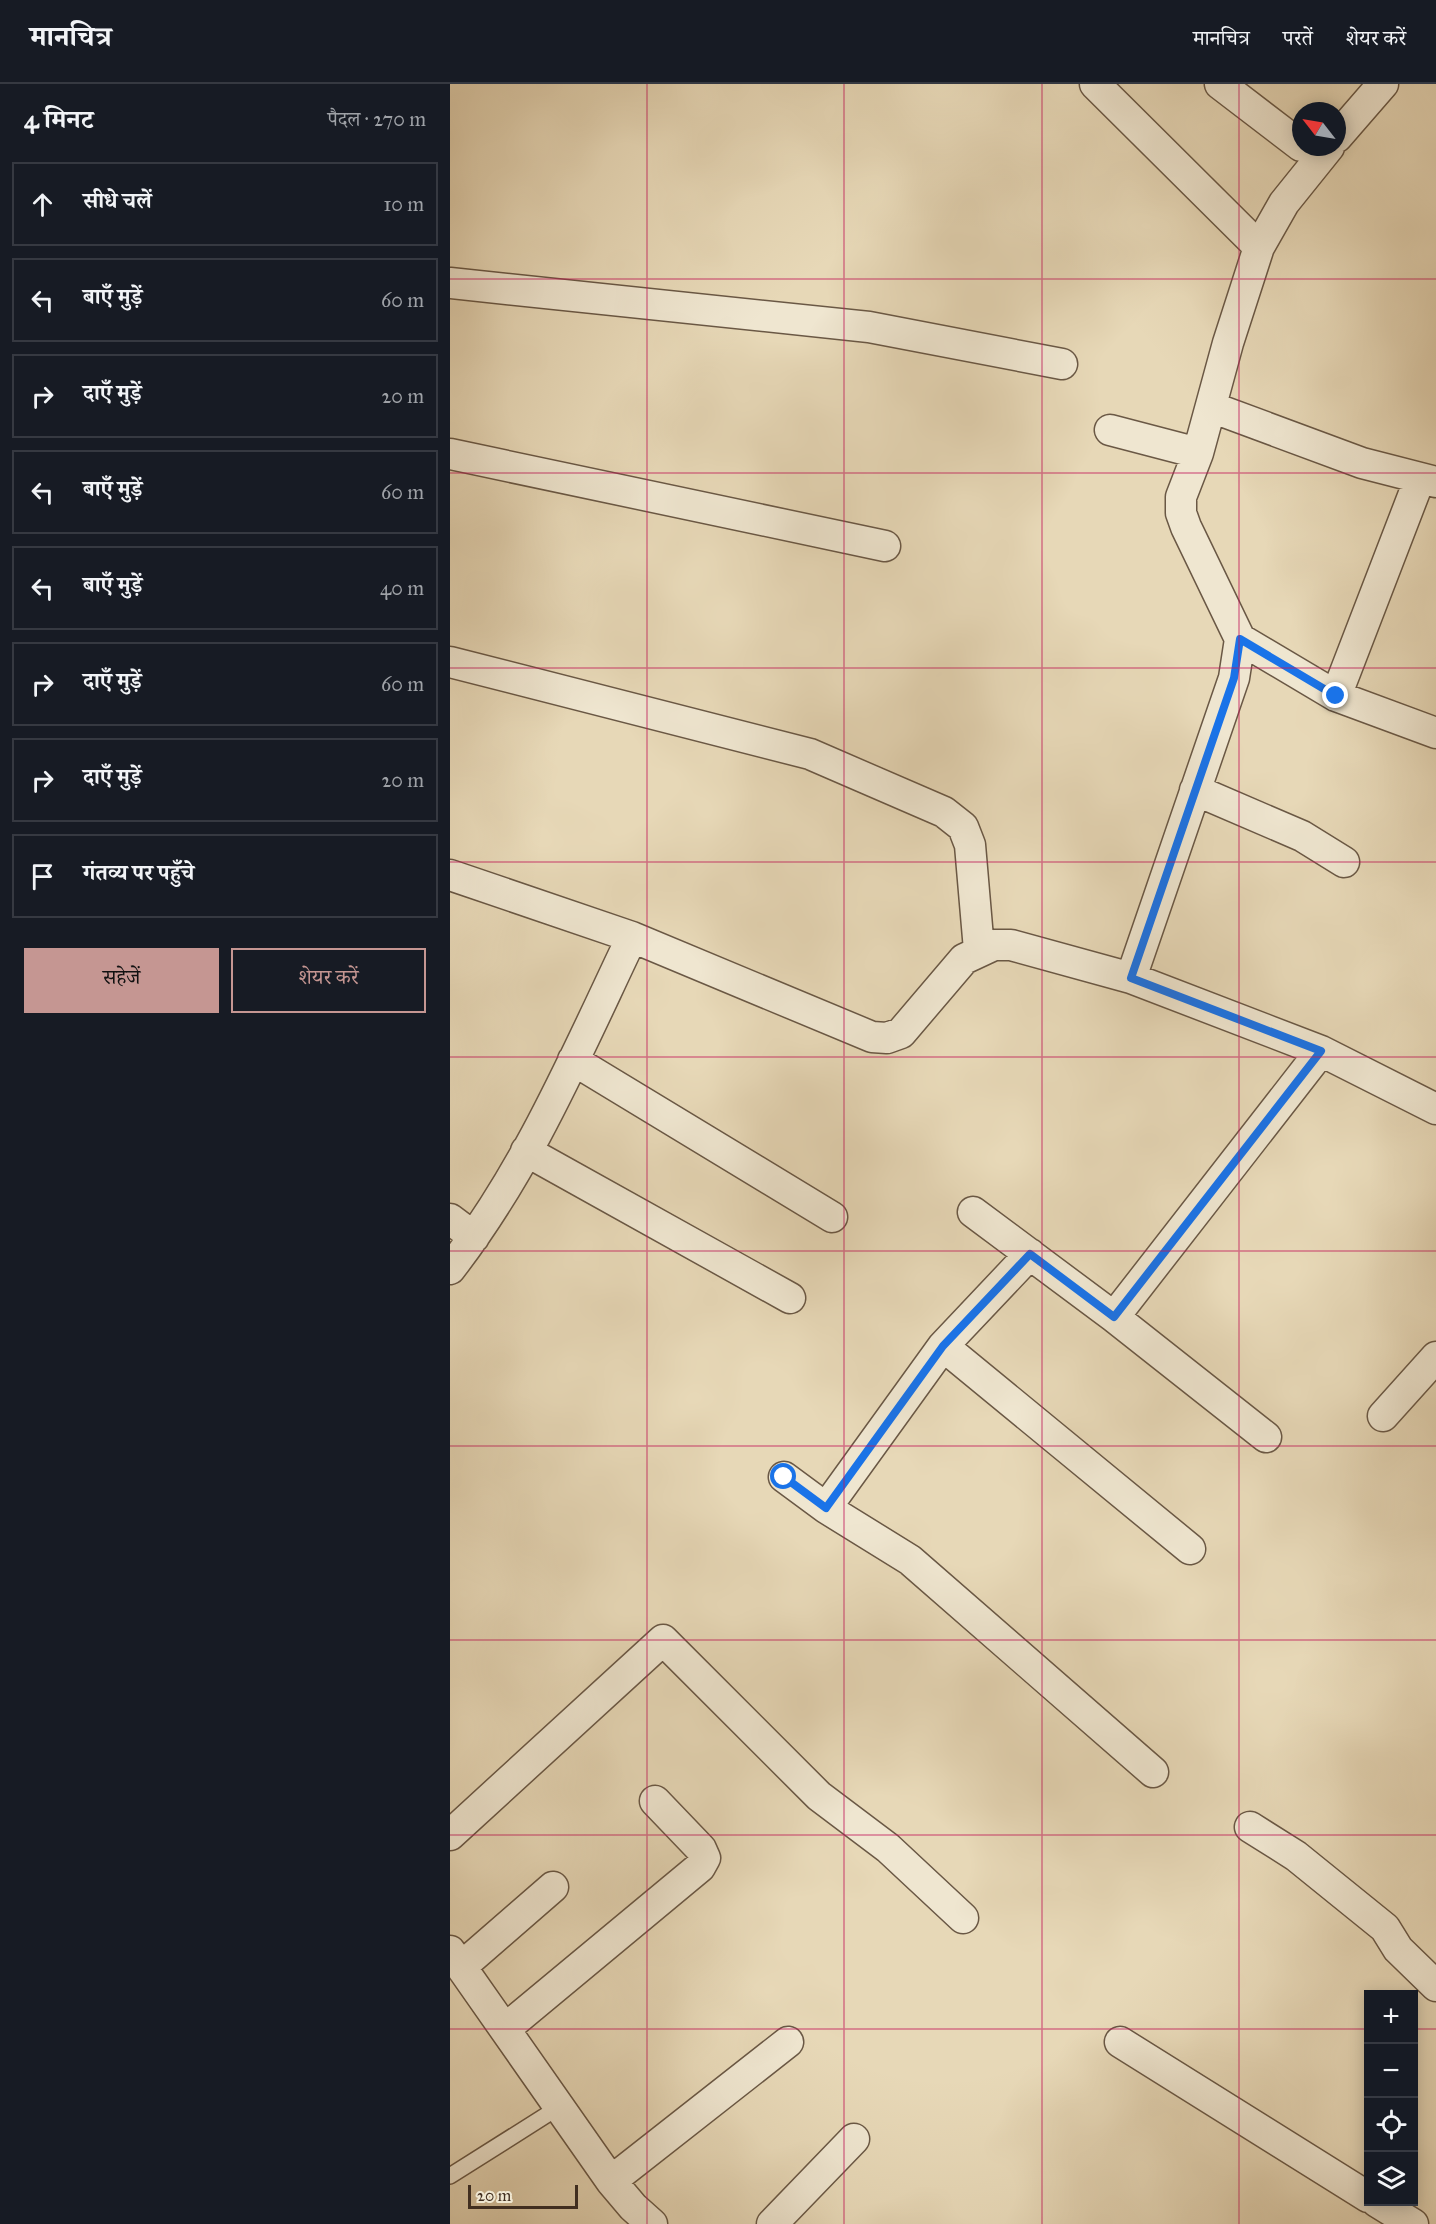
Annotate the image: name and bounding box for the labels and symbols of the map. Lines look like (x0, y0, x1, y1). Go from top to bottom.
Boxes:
north arrow (1292, 102, 1346, 156)
route end (1322, 682, 1348, 708)
route start (770, 1463, 796, 1489)
scale bar (468, 2182, 578, 2210)

